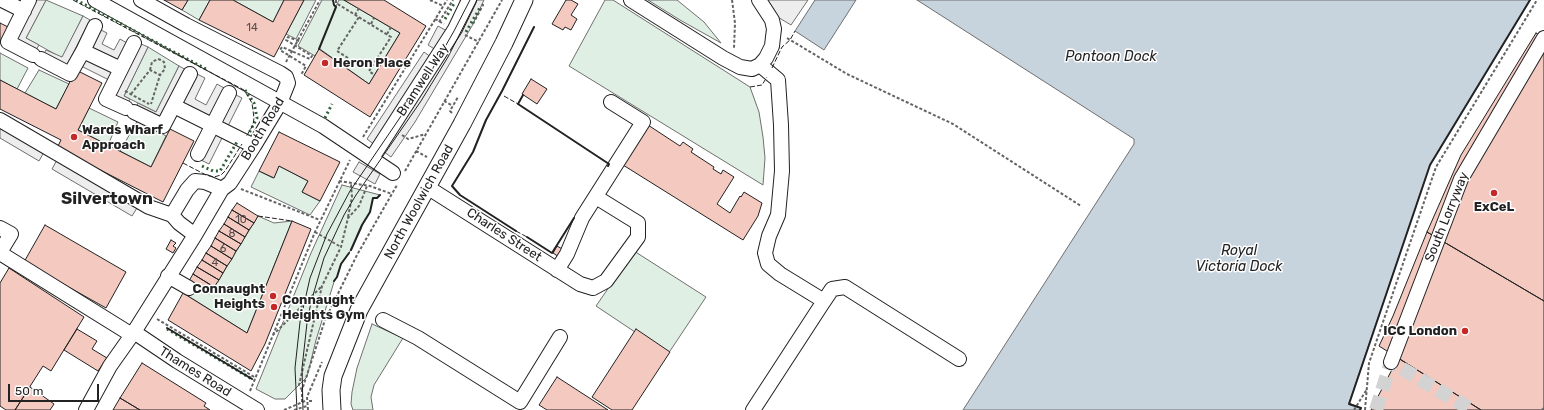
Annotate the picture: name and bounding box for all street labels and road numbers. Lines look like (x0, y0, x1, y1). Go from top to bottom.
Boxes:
street label: Bramwell Way (394, 41, 452, 119)
street label: Booth Road (238, 95, 288, 163)
street label: North Woolwich Road (381, 142, 457, 262)
street label: South Lorryway (1422, 170, 1472, 264)
street label: Charles Street (463, 205, 545, 265)
street label: Thames Road (156, 344, 234, 400)

